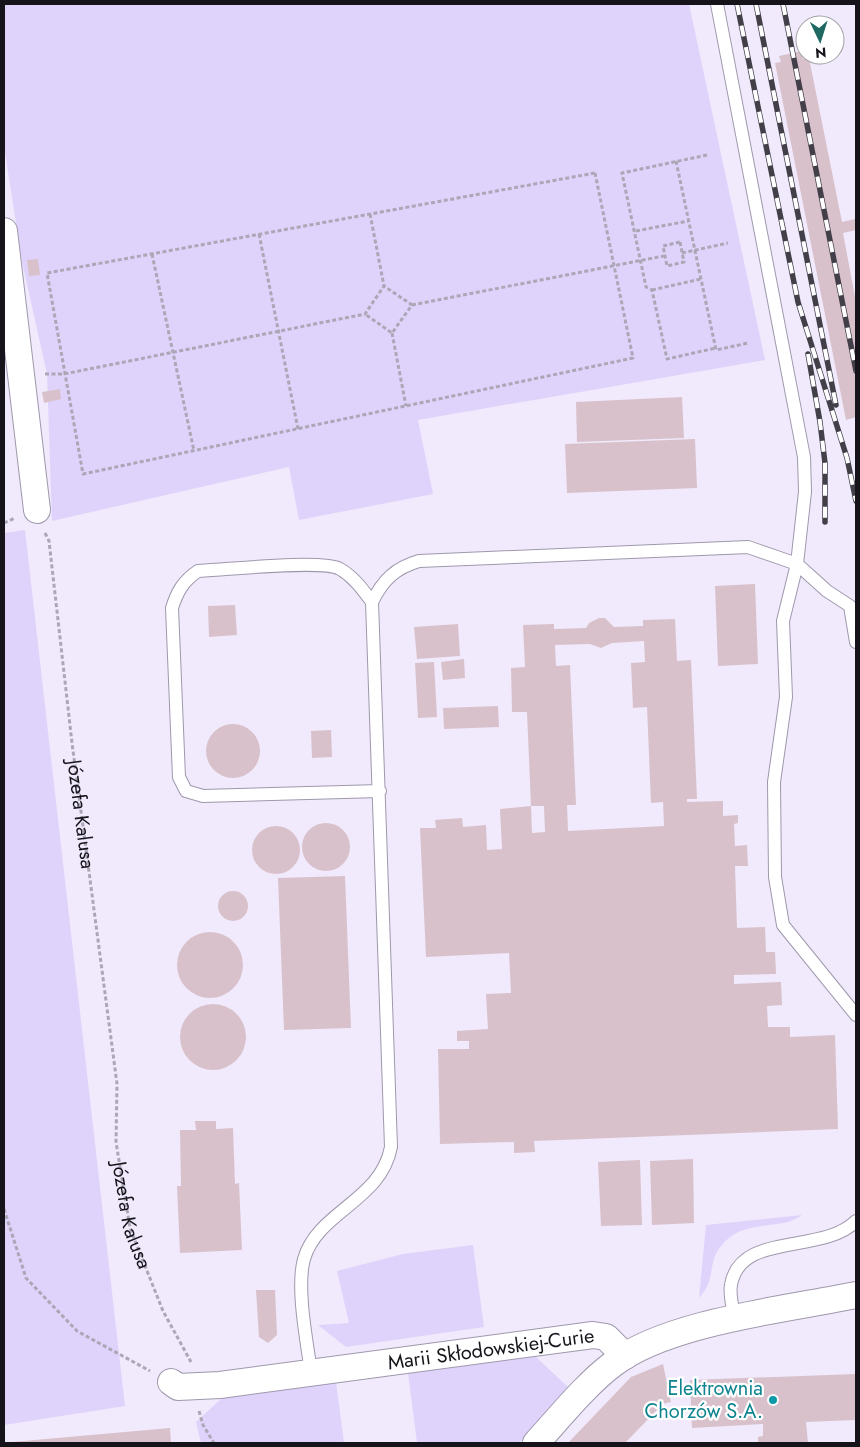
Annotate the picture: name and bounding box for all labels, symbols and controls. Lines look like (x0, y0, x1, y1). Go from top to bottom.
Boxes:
north arrow (795, 15, 845, 65)
text: N (815, 43, 827, 63)
street label: Józefa Kalusa (59, 755, 102, 870)
street label: Józefa Kalusa (104, 1156, 159, 1273)
street label: Marii Skłodowskiej-Curie (386, 1321, 596, 1377)
place label: Elektrownia Chorzów S.A. (645, 1374, 763, 1426)
marker: Elektrownia Chorzów S.A. (767, 1394, 779, 1406)

